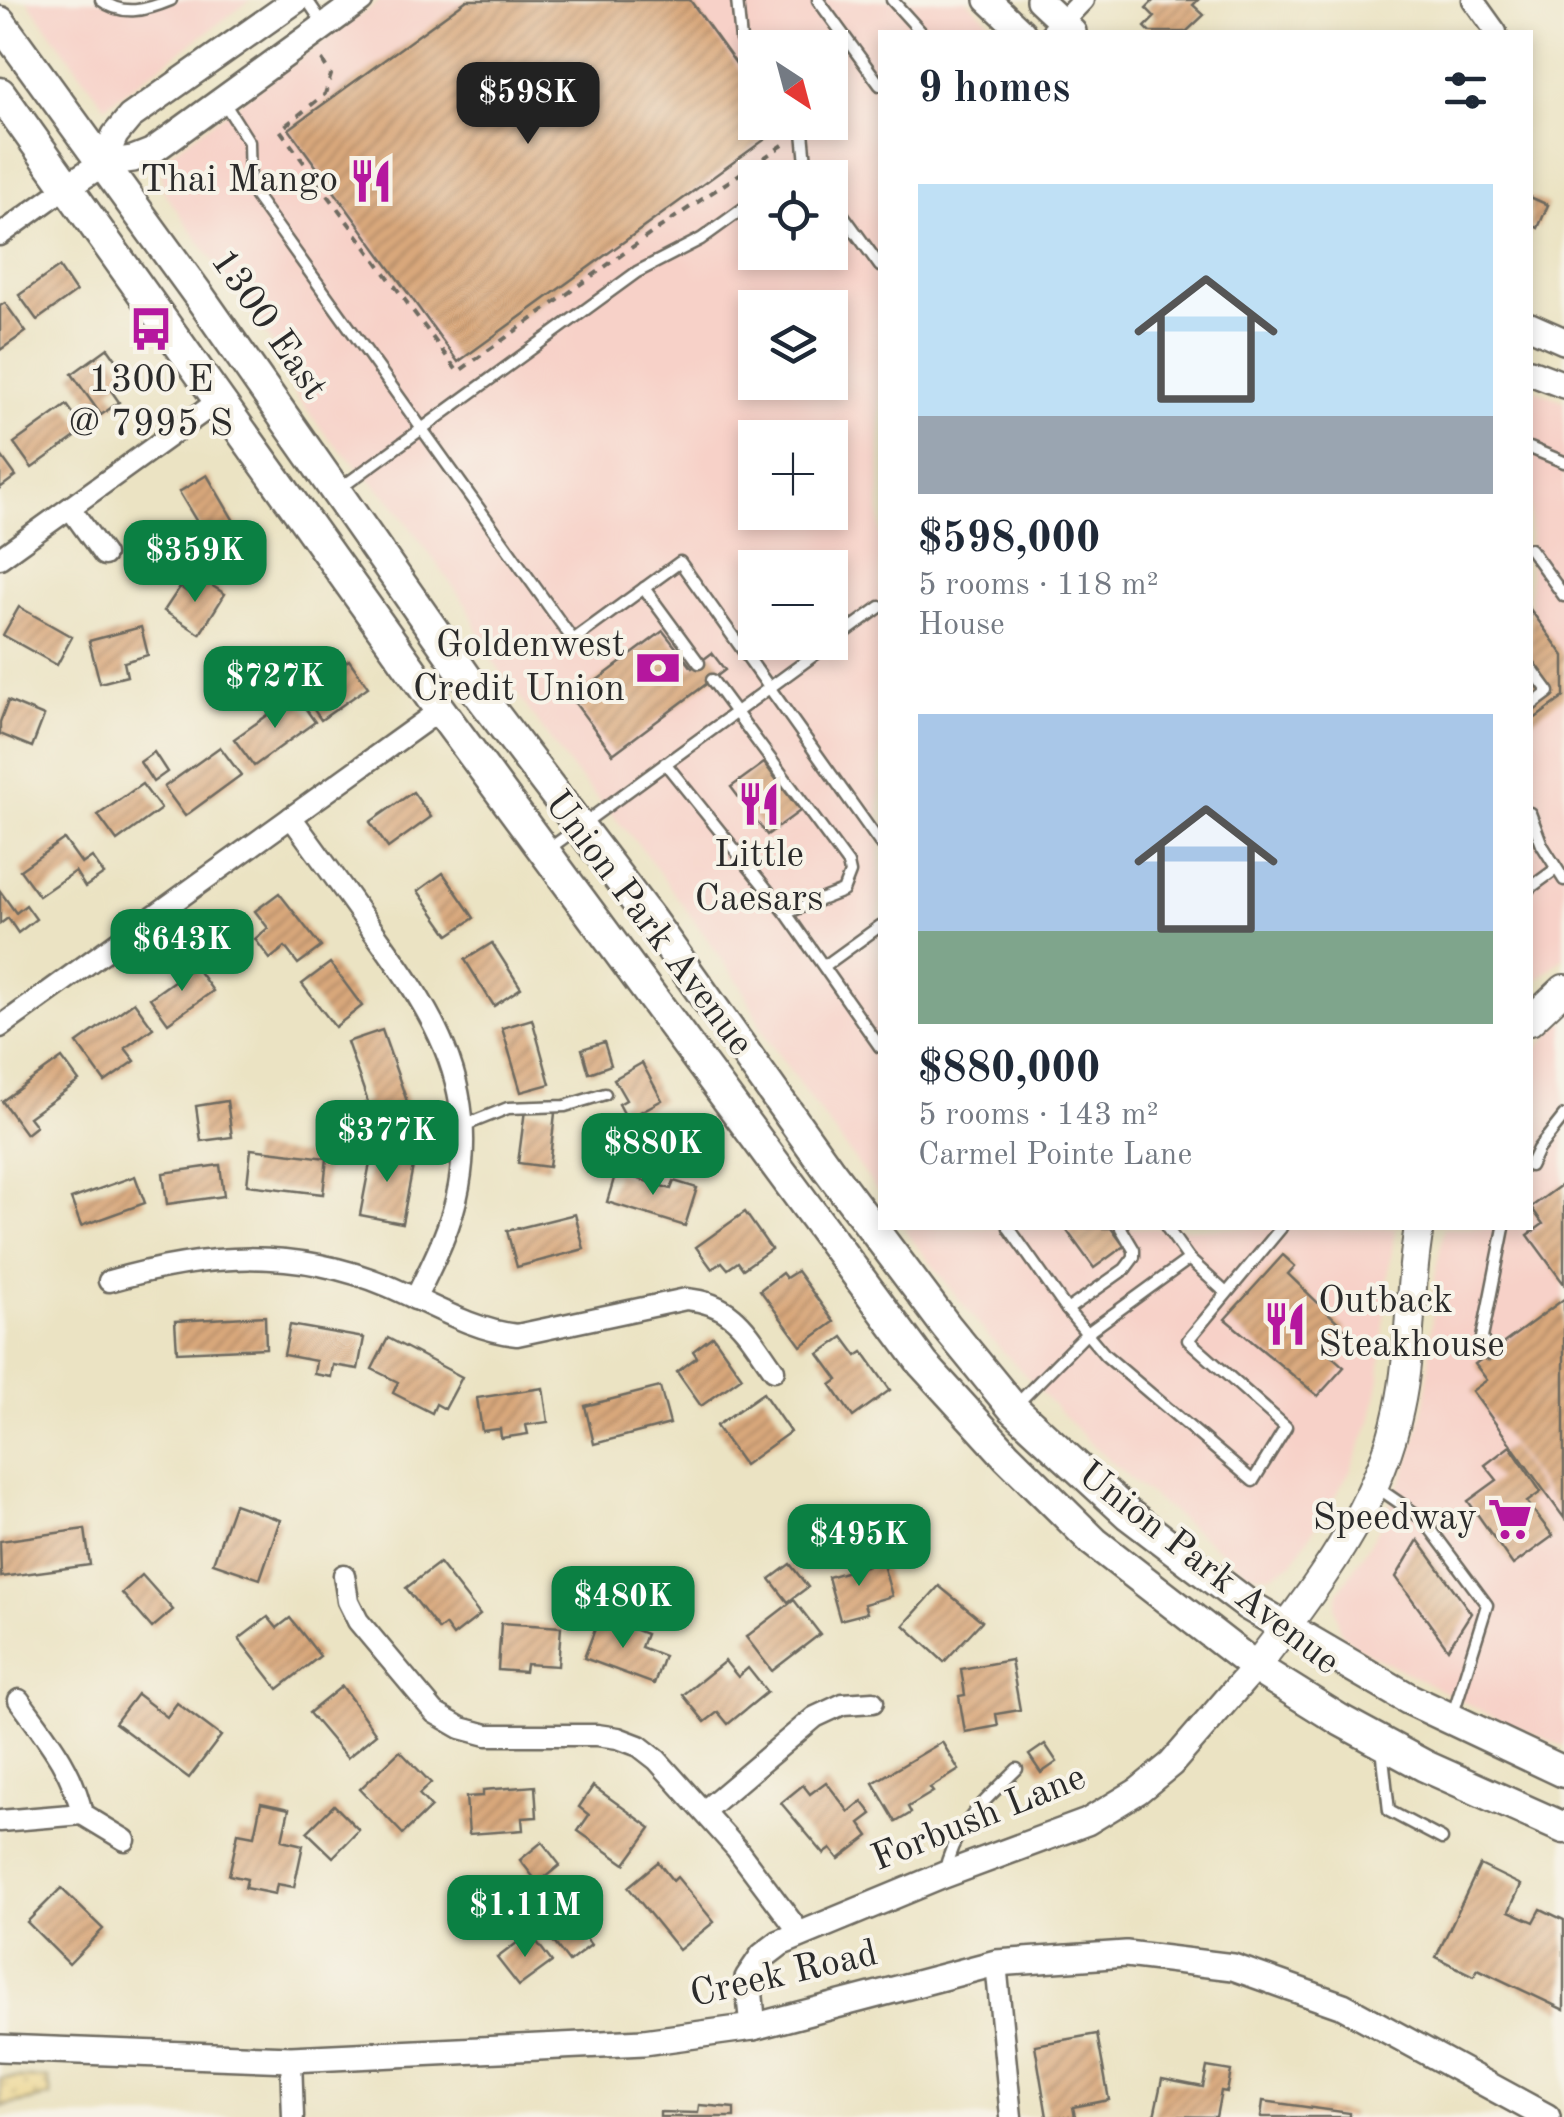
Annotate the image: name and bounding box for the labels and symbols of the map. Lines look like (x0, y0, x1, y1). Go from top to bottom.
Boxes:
north arrow (738, 30, 848, 140)
pin: $598K (458, 62, 598, 147)
restaurant icon: Thai Mango (347, 157, 395, 205)
place label: Thai Mango (140, 162, 338, 200)
street label: 1300 East (203, 243, 333, 407)
bus stop icon: 1300 E @ 7995 S (127, 305, 175, 353)
place label: 1300 E @ 7995 S (69, 362, 233, 444)
pin: $359K (125, 520, 265, 605)
place label: Goldenwest Credit Union (413, 627, 625, 709)
bank icon: Goldenwest Credit Union (634, 644, 682, 692)
pin: $727K (205, 646, 345, 731)
restaurant icon: Little Caesars (735, 780, 783, 828)
street label: Union Park Avenue (537, 785, 759, 1063)
place label: Little Caesars (694, 837, 824, 919)
pin: $643K (112, 909, 252, 994)
pin: $377K (317, 1100, 457, 1185)
pin: $880K (583, 1113, 723, 1198)
place label: Outback Steakhouse (1318, 1283, 1505, 1365)
restaurant icon: Outback Steakhouse (1261, 1300, 1309, 1348)
street label: Union Park Avenue (1070, 1456, 1346, 1682)
supermarket icon: Speedway (1486, 1495, 1534, 1543)
place label: Speedway (1312, 1500, 1477, 1538)
pin: $495K (789, 1504, 929, 1589)
pin: $480K (553, 1566, 693, 1651)
street label: Forbush Lane (867, 1759, 1091, 1879)
pin: $1.11M (444, 1875, 606, 1960)
street label: Creek Road (687, 1935, 881, 2015)

